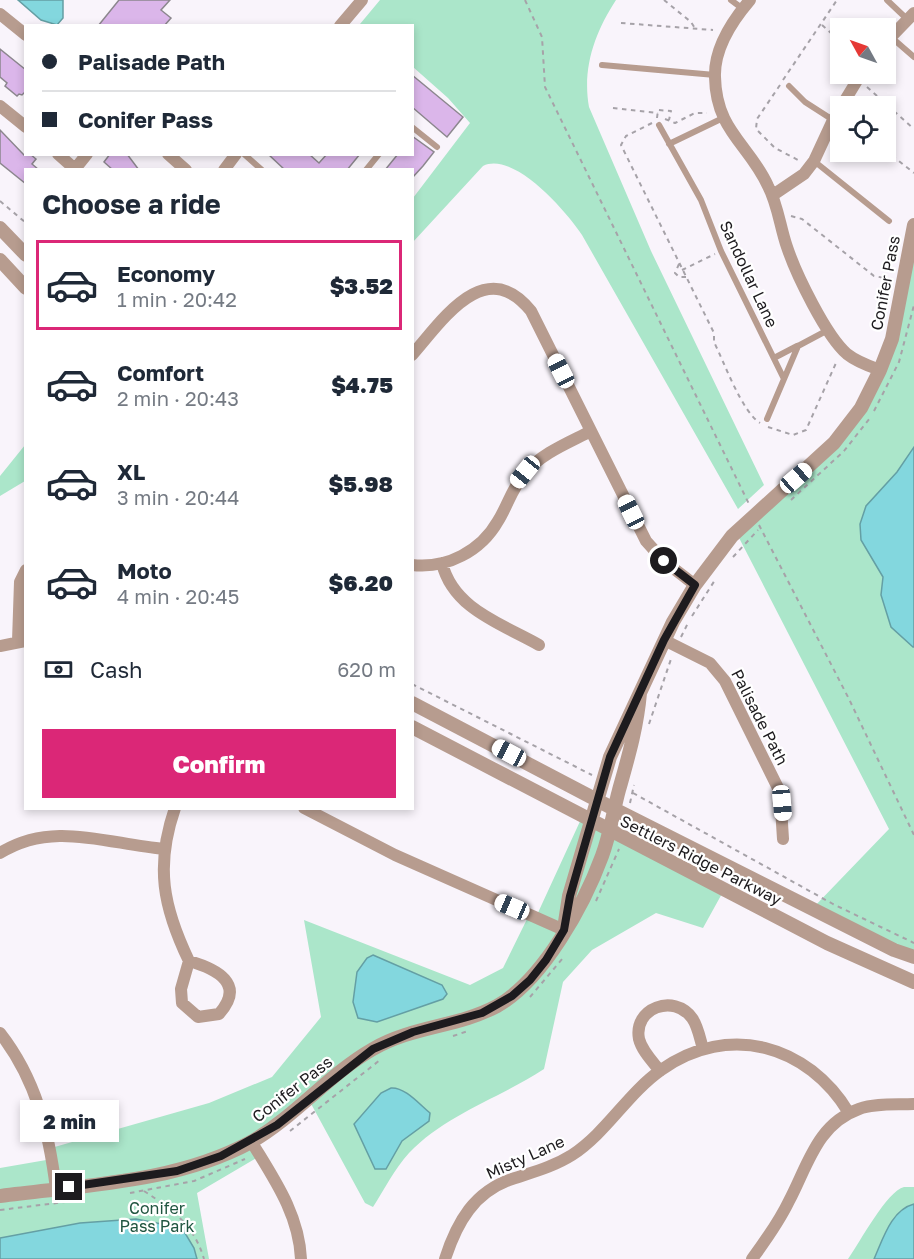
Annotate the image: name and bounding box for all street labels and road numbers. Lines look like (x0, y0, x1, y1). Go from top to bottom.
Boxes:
street label: Sandollar Lane (716, 217, 782, 331)
street label: Conifer Pass (866, 234, 904, 332)
street label: Palisade Path (727, 666, 793, 768)
street label: Settlers Ridge Parkway (617, 811, 785, 909)
street label: Conifer Pass (248, 1052, 336, 1126)
street label: Misty Lane (483, 1131, 567, 1183)

